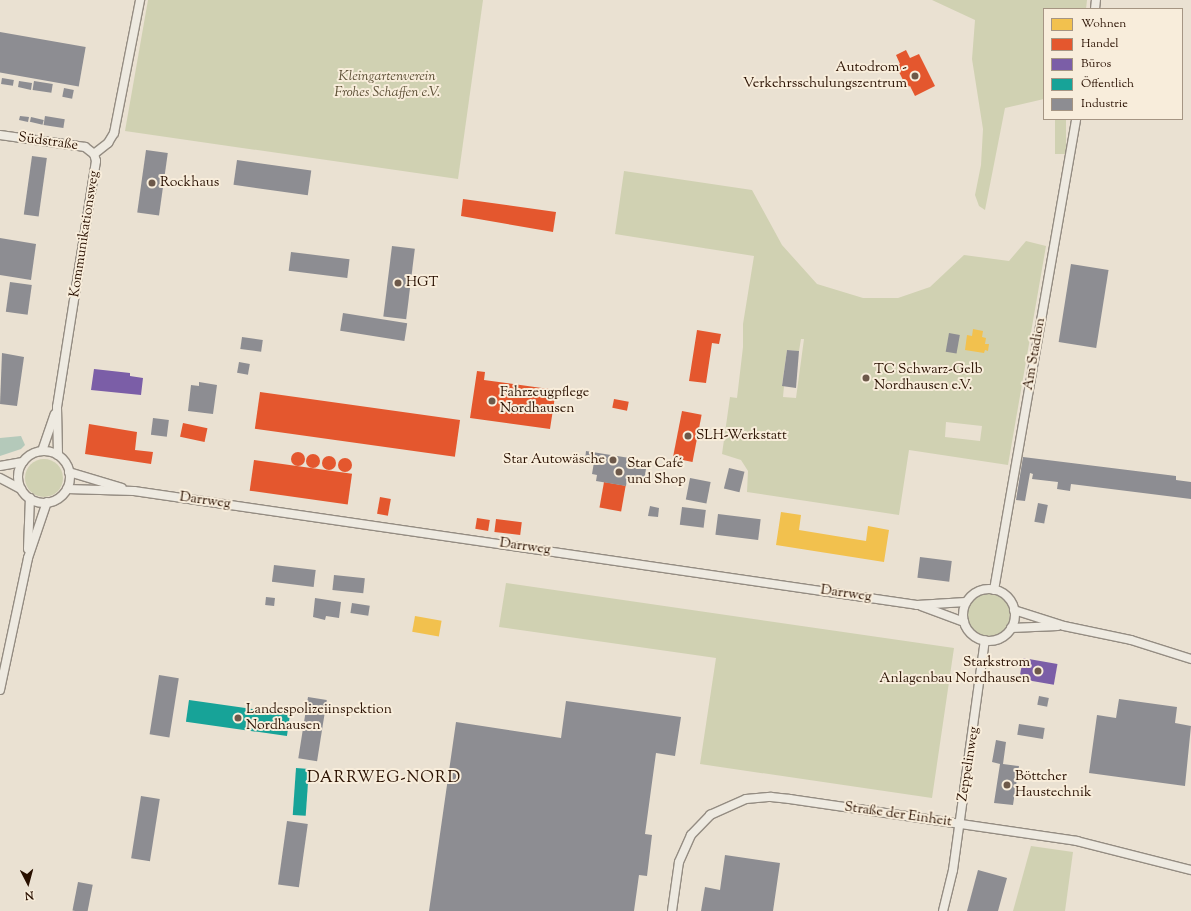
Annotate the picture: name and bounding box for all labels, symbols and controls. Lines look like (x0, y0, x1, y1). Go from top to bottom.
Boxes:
legend (1043, 8, 1183, 120)
text: Wohnen (1081, 15, 1126, 33)
text: Handel (1081, 35, 1119, 53)
text: Büros (1081, 55, 1111, 73)
place label: Autodrom - Verkehrsschulungszentrum (743, 60, 907, 92)
park label: Kleingartenverein Frohes Schaffen e.V. (334, 69, 440, 102)
marker: Autodrom - Verkehrsschulungszentrum (910, 71, 920, 81)
text: Öffentlich (1081, 75, 1134, 93)
text: Industrie (1081, 95, 1128, 113)
street label: Südstraße (17, 129, 79, 155)
street label: Kommunikationsweg (67, 169, 103, 299)
place label: Rockhaus (160, 175, 219, 191)
marker: Rockhaus (147, 178, 157, 188)
place label: HGT (406, 275, 438, 291)
marker: HGT (393, 278, 403, 288)
street label: Am Stadion (1020, 317, 1050, 391)
place label: TC Schwarz-Gelb Nordhausen e.V. (874, 362, 982, 394)
marker: TC Schwarz-Gelb Nordhausen e.V. (861, 373, 871, 383)
place label: Fahrzeugpflege Nordhausen (500, 385, 589, 418)
marker: Fahrzeugpflege Nordhausen (487, 396, 497, 406)
place label: SLH-Werkstatt (696, 428, 787, 444)
marker: SLH-Werkstatt (683, 431, 693, 441)
place label: Star Autowäsche (503, 452, 605, 468)
marker: Star Autowäsche (608, 455, 618, 465)
place label: Star Café und Shop (627, 456, 686, 488)
marker: Star Café und Shop (614, 467, 624, 477)
street label: Darrweg (178, 489, 232, 513)
street label: Darrweg (498, 535, 552, 559)
street label: Darrweg (819, 582, 873, 606)
place label: Starkstrom Anlagenbau Nordhausen (879, 655, 1030, 688)
marker: Starkstrom Anlagenbau Nordhausen (1033, 666, 1043, 676)
place label: Landespolizeiinspektion Nordhausen (246, 702, 392, 734)
marker: Landespolizeiinspektion Nordhausen (233, 713, 243, 723)
street label: Zeppelinweg (955, 726, 983, 802)
district label: DARRWEG-NORD (307, 769, 461, 789)
place label: Böttcher Haustechnik (1015, 769, 1092, 802)
marker: Böttcher Haustechnik (1002, 780, 1012, 790)
street label: Straße der Einheit (843, 799, 953, 831)
north arrow (8, 863, 48, 903)
text: N (24, 887, 34, 903)

